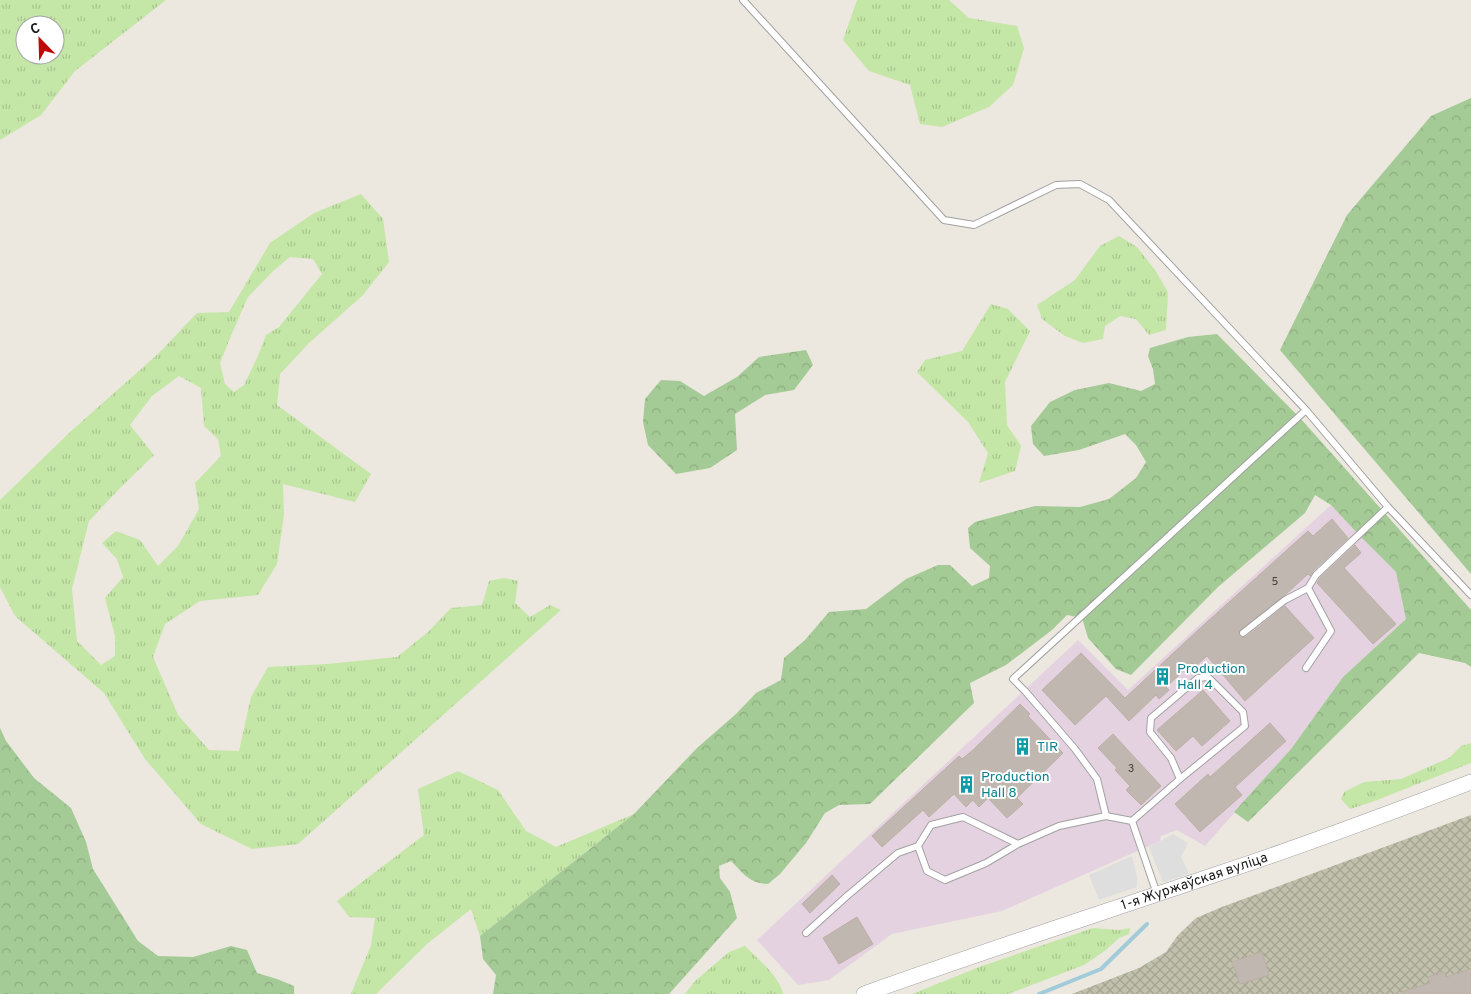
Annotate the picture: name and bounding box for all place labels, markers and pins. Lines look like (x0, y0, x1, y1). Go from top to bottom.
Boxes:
place label: Production Hall 4 (1177, 661, 1246, 694)
building icon: Production Hall 4 (1153, 667, 1173, 687)
building icon: TIR (1013, 737, 1033, 757)
place label: TIR (1037, 739, 1058, 756)
place label: Production Hall 8 (981, 769, 1050, 802)
building icon: Production Hall 8 (957, 775, 977, 795)

